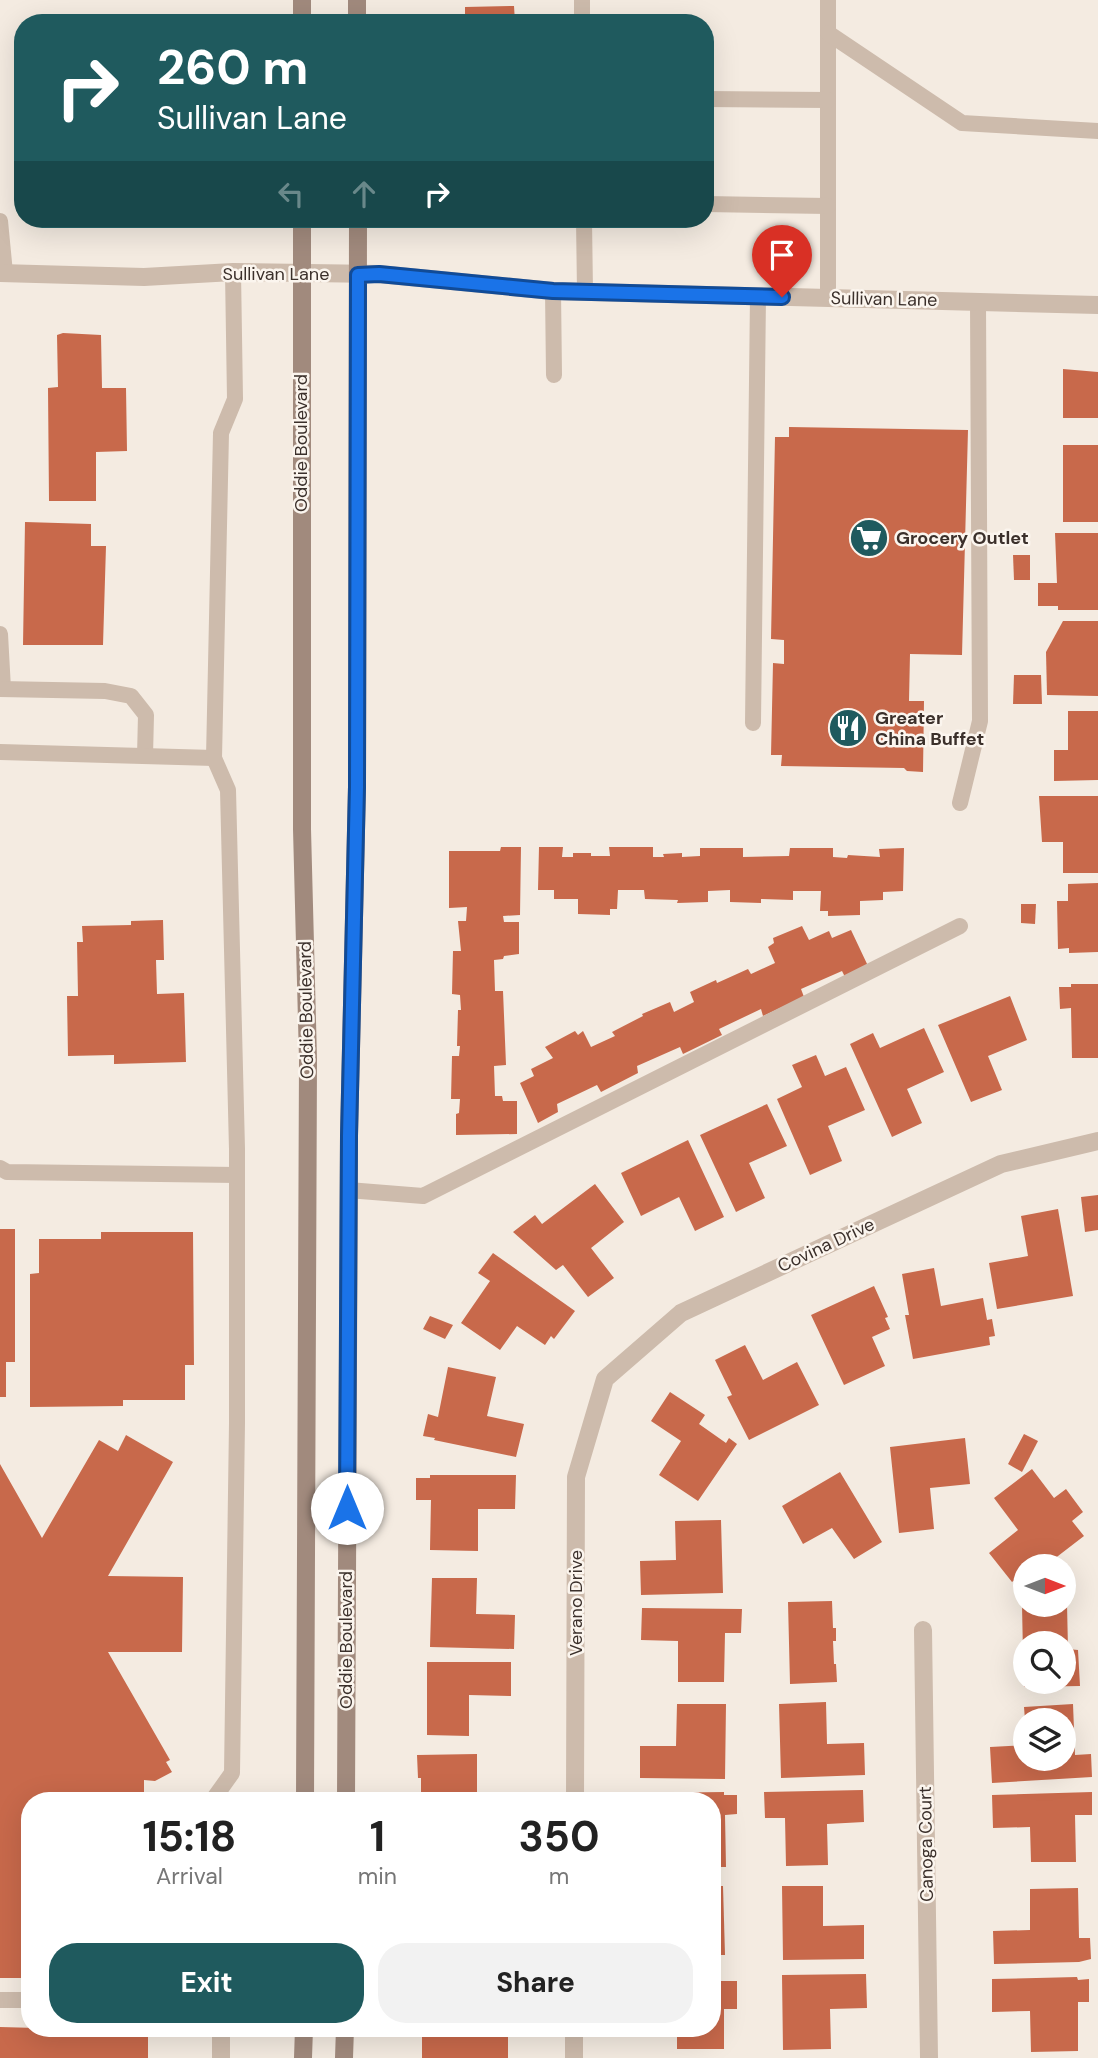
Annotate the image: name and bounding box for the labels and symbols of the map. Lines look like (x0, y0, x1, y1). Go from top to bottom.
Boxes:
pin (752, 225, 812, 297)
street label: Sullivan Lane (223, 262, 329, 286)
street label: Sullivan Lane (830, 286, 938, 312)
street label: Oddie Boulevard (289, 374, 313, 512)
supermarket icon: Grocery Outlet (848, 517, 890, 559)
place label: Grocery Outlet (896, 526, 1029, 550)
place label: Greater China Buffet (875, 706, 984, 751)
restaurant icon: Greater China Buffet (827, 707, 869, 749)
street label: Oddie Boulevard (293, 941, 319, 1079)
street label: Covina Drive (774, 1212, 878, 1278)
position arrow (310, 1471, 384, 1545)
street label: Verano Drive (564, 1550, 588, 1656)
north arrow (1013, 1554, 1076, 1617)
street label: Oddie Boulevard (334, 1571, 358, 1709)
street label: Canoga Court (913, 1786, 939, 1902)

